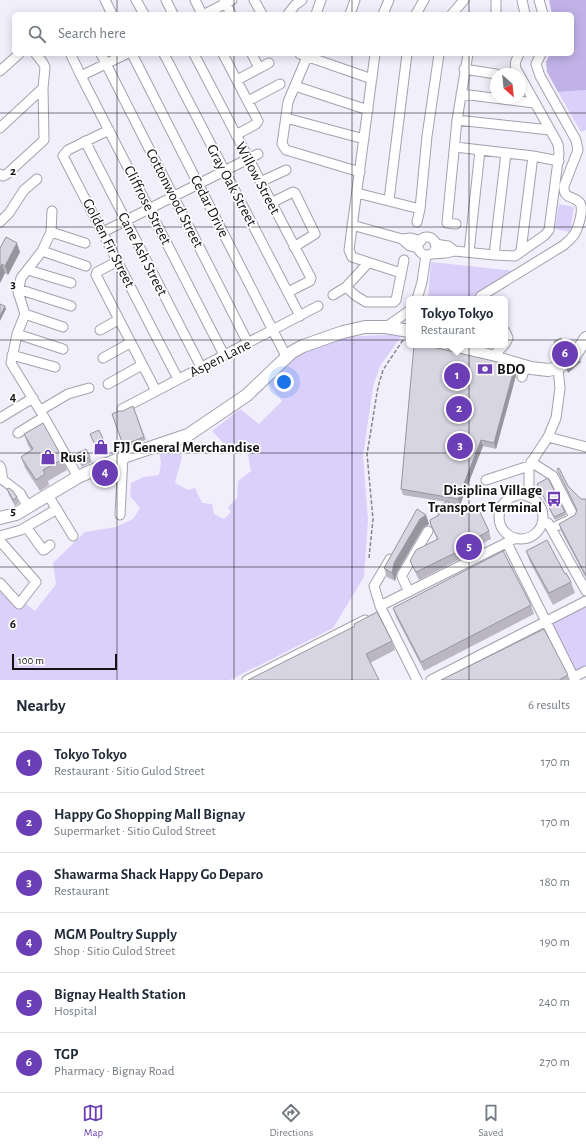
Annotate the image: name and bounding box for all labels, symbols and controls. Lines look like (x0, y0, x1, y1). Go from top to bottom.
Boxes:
search box (12, 12, 574, 56)
icon: search (26, 23, 48, 45)
text: Search here (58, 26, 126, 41)
north arrow (490, 68, 526, 104)
street label: Willow Street (232, 140, 283, 217)
street label: Gray Oak Street (204, 142, 259, 229)
street label: Cottonwood Street (143, 146, 206, 250)
street label: Cliffrose Street (121, 163, 174, 247)
text: 2 (10, 165, 16, 178)
street label: Cedar Drive (188, 173, 232, 240)
street label: Golden Fir Street (80, 196, 137, 290)
street label: Cane Ash Street (115, 210, 170, 299)
text: 3 (10, 278, 16, 291)
popup (406, 296, 508, 348)
text: Tokyo Tokyo (420, 306, 494, 321)
text: Restaurant (420, 324, 476, 337)
street label: Aspen Lane (187, 337, 253, 380)
pin: 6 (552, 339, 578, 369)
bank icon: BDO (476, 360, 494, 378)
pin: 1 (444, 361, 470, 391)
place label: BDO (497, 362, 526, 377)
your location (274, 372, 294, 392)
text: 4 (10, 391, 17, 404)
pin: 2 (446, 394, 472, 424)
pin: 3 (447, 431, 473, 461)
shop icon: FJJ General Merchandise (92, 438, 110, 456)
place label: FJJ General Merchandise (113, 440, 259, 455)
shop icon: Rusi (39, 448, 57, 466)
place label: Rusi (60, 450, 86, 465)
pin: 4 (92, 458, 118, 488)
place label: Disiplina Village Transport Terminal (428, 483, 542, 515)
bus stop icon: Disiplina Village Transport Terminal (545, 490, 563, 508)
text: 5 (10, 505, 16, 518)
pin: 5 (456, 532, 482, 562)
text: 6 (10, 618, 16, 631)
scale bar (12, 652, 117, 671)
text: 100 m (18, 655, 44, 666)
text: Nearby (16, 697, 66, 714)
text: 6 results (528, 699, 570, 712)
text: Tokyo Tokyo (54, 747, 127, 762)
text: 1 (27, 756, 31, 769)
text: 170 m (541, 756, 570, 769)
text: Restaurant · Sitio Gulod Street (54, 765, 205, 778)
text: Happy Go Shopping Mall Bignay (54, 807, 245, 822)
text: 2 (26, 816, 32, 829)
text: 170 m (541, 816, 570, 829)
text: Supermarket · Sitio Gulod Street (54, 825, 216, 838)
text: Shawarma Shack Happy Go Deparo (54, 867, 263, 882)
text: 3 (26, 876, 32, 889)
text: 180 m (540, 876, 570, 889)
text: Restaurant (54, 885, 109, 898)
text: MGM Poultry Supply (54, 927, 177, 942)
text: 4 (26, 936, 32, 949)
text: 190 m (540, 936, 570, 949)
text: Shop · Sitio Gulod Street (54, 945, 175, 958)
text: Bignay Health Station (54, 987, 186, 1002)
text: 5 (26, 996, 32, 1009)
text: 240 m (538, 996, 570, 1009)
text: Hospital (54, 1005, 97, 1018)
text: TGP (54, 1047, 78, 1062)
text: 6 (26, 1056, 32, 1069)
text: 270 m (539, 1056, 570, 1069)
text: Pharmacy · Bignay Road (54, 1065, 174, 1078)
tab: Map (82, 1102, 104, 1139)
tab: Directions (269, 1102, 313, 1139)
tab: Saved (478, 1102, 503, 1139)

